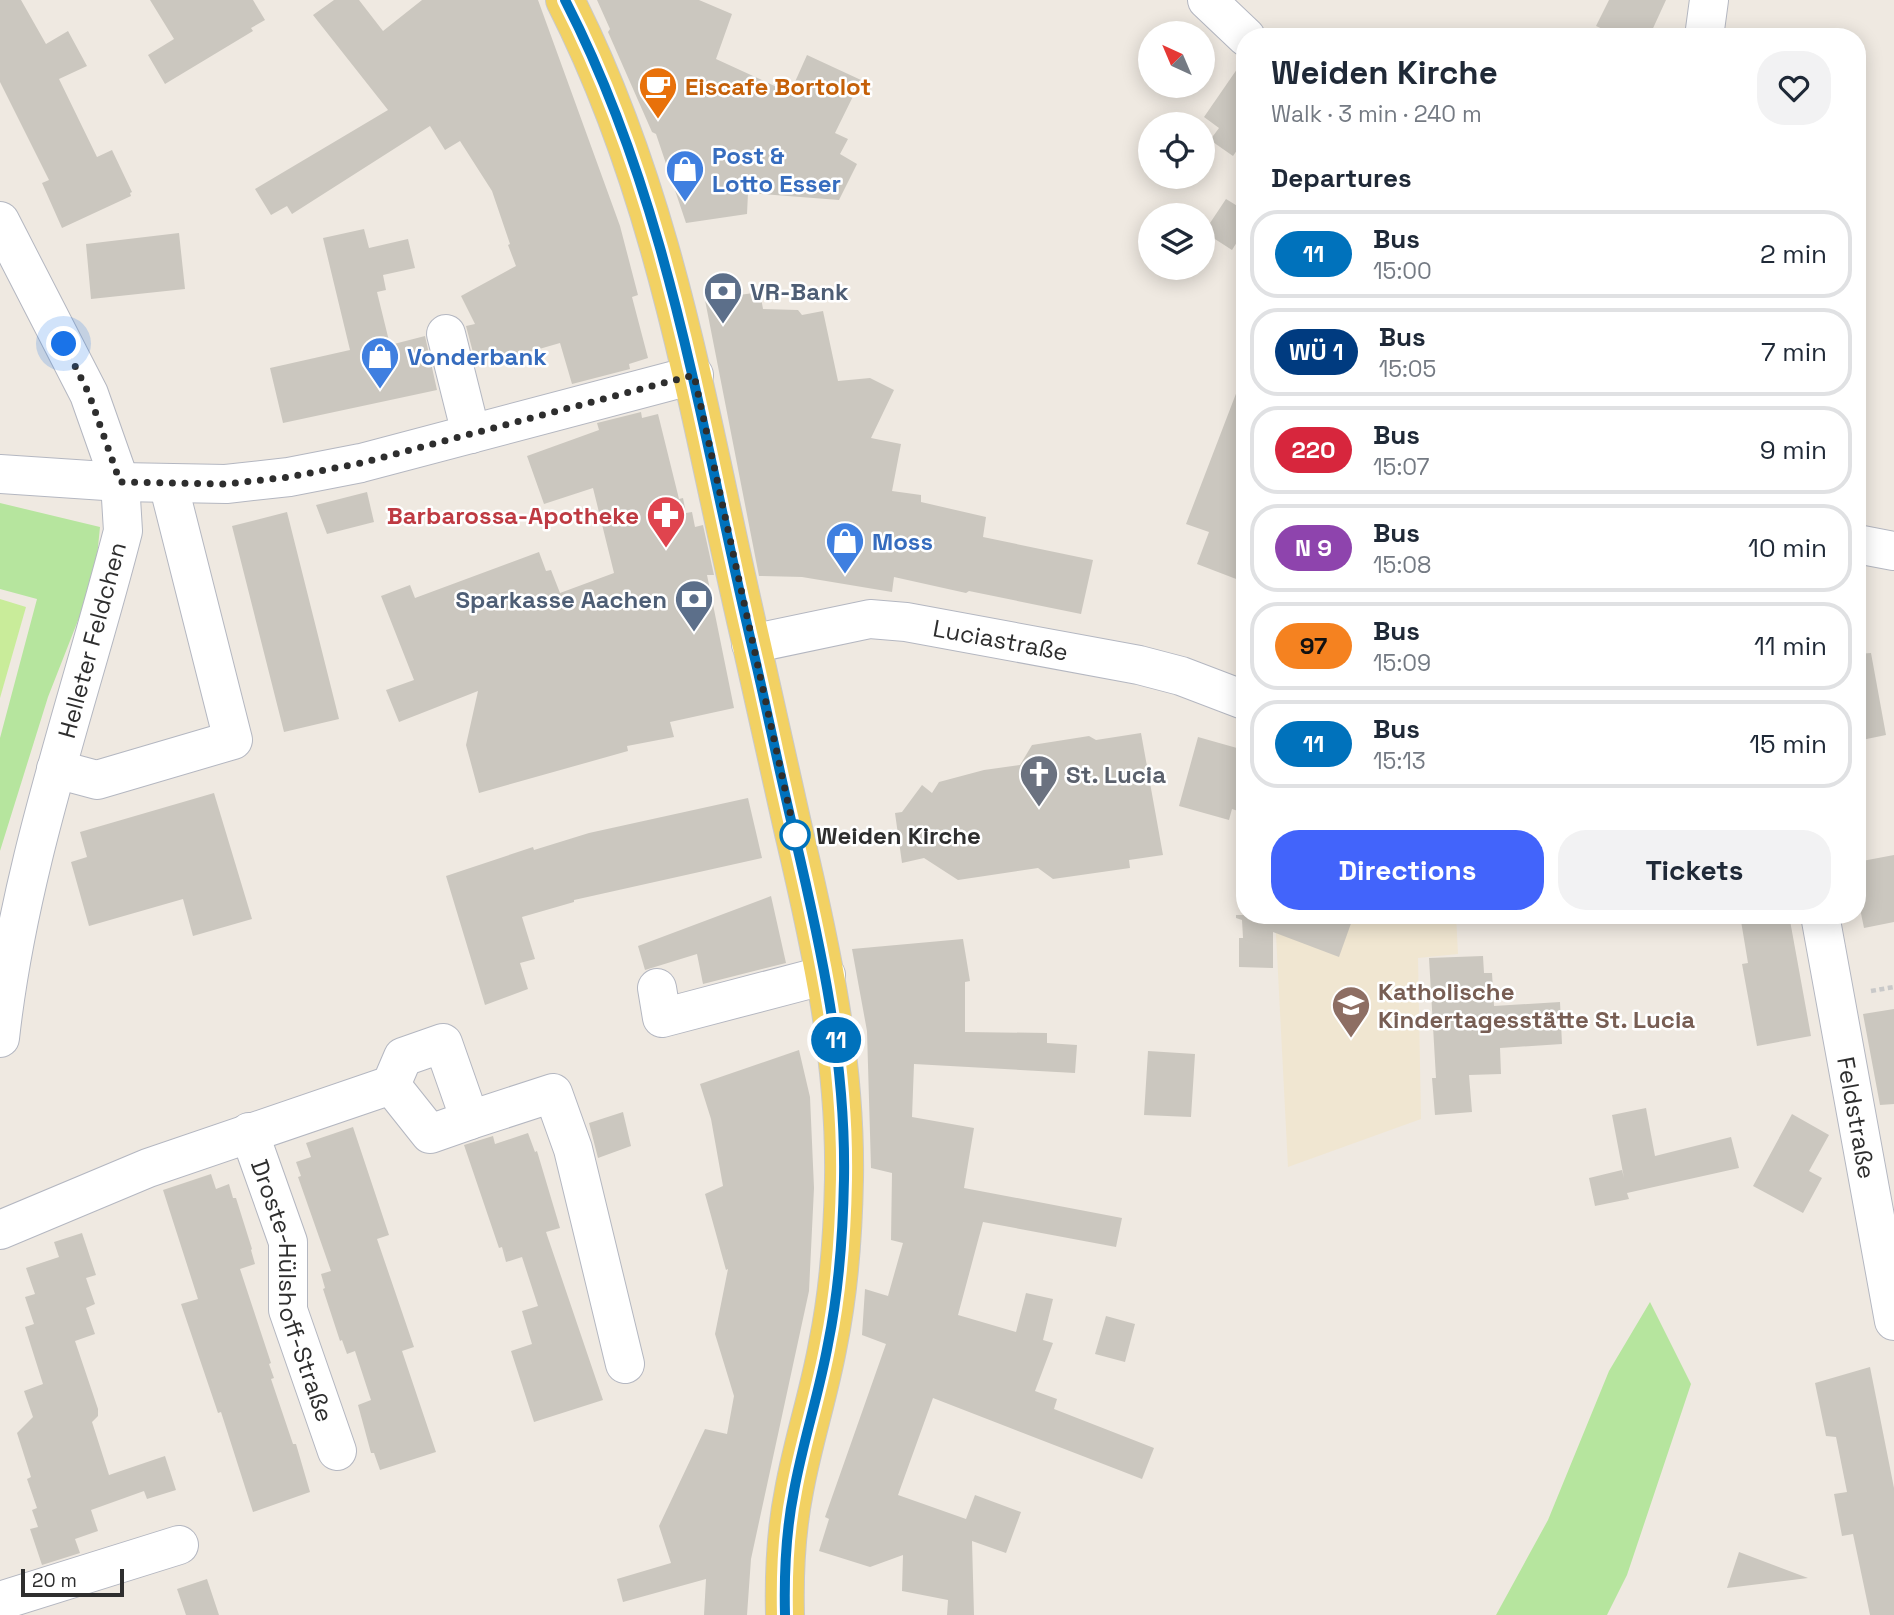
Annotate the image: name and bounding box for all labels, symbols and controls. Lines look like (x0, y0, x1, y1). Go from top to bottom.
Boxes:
north arrow (1138, 21, 1214, 98)
map controls (1138, 21, 1215, 280)
button: heart (1757, 51, 1831, 125)
text: Weiden Kirche (1271, 52, 1498, 94)
cafe icon: Eiscafe Bortolot (637, 65, 679, 120)
place label: Eiscafe Bortolot (685, 71, 871, 102)
text: Walk · 3 min · 240 m (1271, 99, 1482, 129)
button: locate (1138, 112, 1215, 189)
place label: Post & Lotto Esser (712, 140, 841, 199)
shop icon: Post & Lotto Esser (664, 148, 706, 203)
text: Departures (1271, 161, 1412, 195)
button: layers (1138, 203, 1215, 280)
text: Bus (1373, 222, 1420, 256)
text: 2 min (1760, 237, 1827, 271)
text: 11 (1303, 238, 1324, 269)
text: 15:00 (1373, 256, 1432, 286)
bank icon: VR-Bank (702, 270, 744, 325)
place label: VR-Bank (750, 276, 849, 307)
text: Bus (1379, 320, 1426, 354)
your location (46, 326, 81, 361)
shop icon: Vonderbank (359, 335, 401, 390)
text: 7 min (1761, 335, 1827, 369)
text: WÜ 1 (1289, 336, 1344, 367)
place label: Vonderbank (407, 341, 547, 372)
text: 15:05 (1379, 354, 1436, 384)
text: Bus (1373, 418, 1420, 452)
text: 9 min (1760, 433, 1827, 467)
text: 220 (1291, 434, 1336, 465)
text: 15:07 (1373, 452, 1430, 482)
pharmacy icon: Barbarossa-Apotheke (645, 494, 687, 549)
place label: Barbarossa-Apotheke (387, 500, 639, 531)
text: Bus (1373, 516, 1420, 550)
shop icon: Moss (824, 520, 866, 575)
place label: Moss (872, 526, 933, 557)
text: 10 min (1748, 531, 1827, 565)
text: N 9 (1295, 532, 1332, 563)
street label: Helleter Feldchen (51, 539, 133, 741)
text: 15:08 (1373, 550, 1431, 580)
bank icon: Sparkasse Aachen (673, 578, 715, 633)
place label: Sparkasse Aachen (456, 584, 667, 615)
street label: Luciastraße (931, 612, 1071, 667)
text: Bus (1373, 614, 1420, 648)
text: 11 min (1754, 629, 1827, 663)
text: 97 (1300, 630, 1327, 661)
text: 15:09 (1373, 648, 1431, 678)
text: Bus (1373, 712, 1420, 746)
text: 15 min (1749, 727, 1827, 761)
text: 11 (1303, 728, 1324, 759)
text: 15:13 (1373, 746, 1426, 776)
church icon: St. Lucia (1018, 753, 1060, 808)
place label: St. Lucia (1066, 759, 1166, 790)
marker: Weiden Kirche (780, 820, 810, 850)
place label: Weiden Kirche (816, 820, 981, 851)
button: Directions (1271, 830, 1544, 910)
button: Tickets (1558, 830, 1831, 910)
place label: Katholische Kindertagesstätte St. Lucia (1378, 976, 1695, 1035)
school or university icon: Katholische Kindertagesstätte St. Lucia (1330, 984, 1372, 1039)
line badge: 11 (804, 1017, 868, 1063)
text: 11 (825, 1024, 847, 1055)
street label: Feldstraße (1831, 1054, 1883, 1181)
street label: Droste-Hülshoff-Straße (244, 1155, 341, 1426)
scale bar (21, 1566, 124, 1598)
text: 20 m (32, 1568, 77, 1593)

